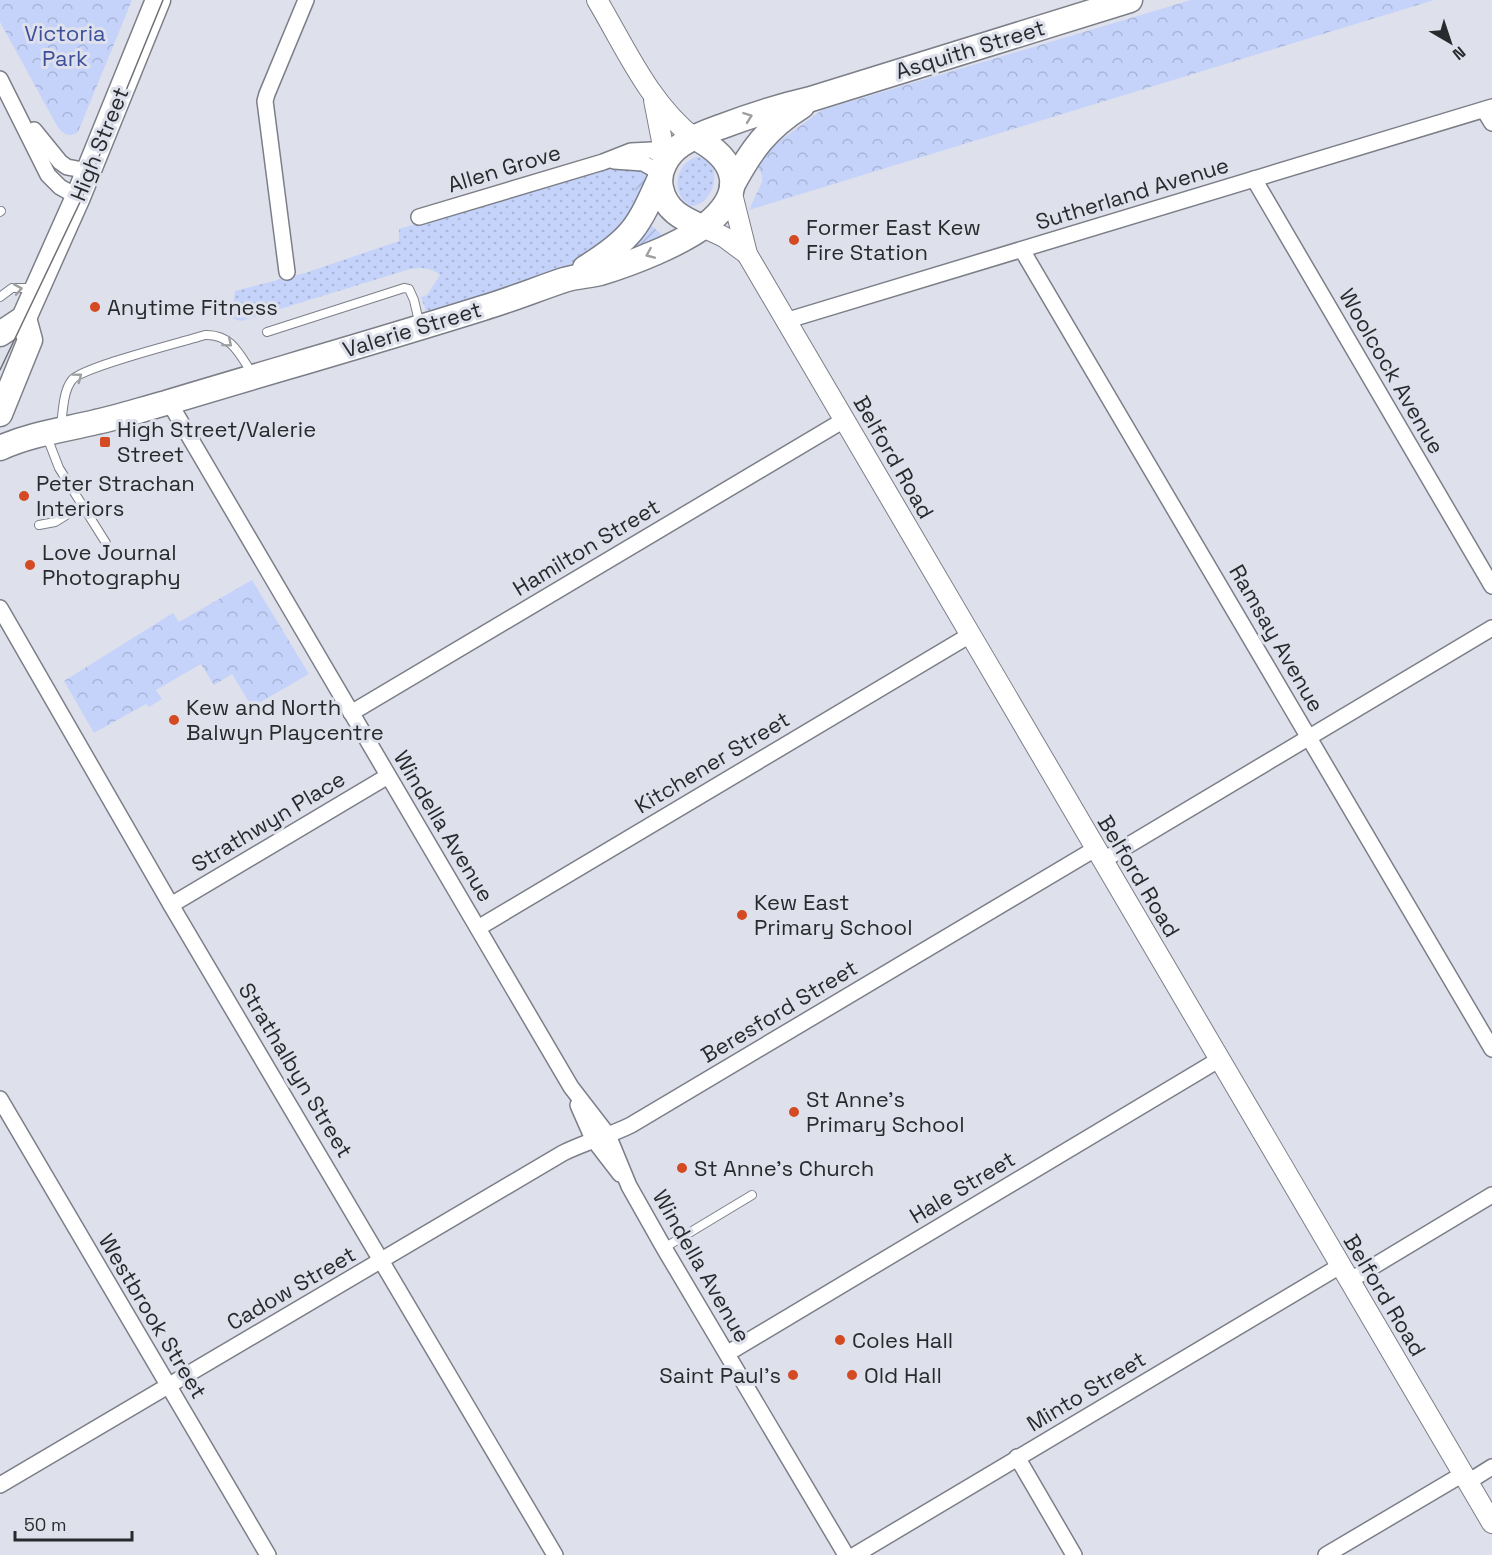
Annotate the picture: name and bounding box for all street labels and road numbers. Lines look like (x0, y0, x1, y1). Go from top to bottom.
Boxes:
street label: Asquith Street (892, 13, 1048, 85)
street label: High Street (63, 83, 135, 205)
street label: Allen Grove (444, 138, 564, 198)
street label: Sutherland Avenue (1032, 150, 1232, 236)
street label: Woolcock Avenue (1333, 283, 1451, 459)
street label: Valerie Street (339, 295, 485, 363)
street label: Belford Road (848, 390, 940, 524)
street label: Hamilton Street (507, 492, 665, 602)
street label: Ramsay Avenue (1223, 559, 1331, 717)
street label: Kitchener Street (629, 705, 795, 819)
street label: Windella Avenue (388, 745, 500, 907)
street label: Strathwyn Place (186, 764, 350, 878)
street label: Belford Road (1092, 810, 1186, 942)
street label: Beresford Street (696, 953, 862, 1069)
street label: Strathalbyn Street (233, 977, 359, 1163)
street label: Hale Street (904, 1145, 1020, 1229)
street label: Windella Avenue (647, 1185, 757, 1347)
street label: Westbrook Street (93, 1228, 213, 1404)
street label: Belford Road (1338, 1229, 1432, 1361)
street label: Cadow Street (221, 1240, 361, 1336)
street label: Minto Street (1021, 1345, 1151, 1437)

